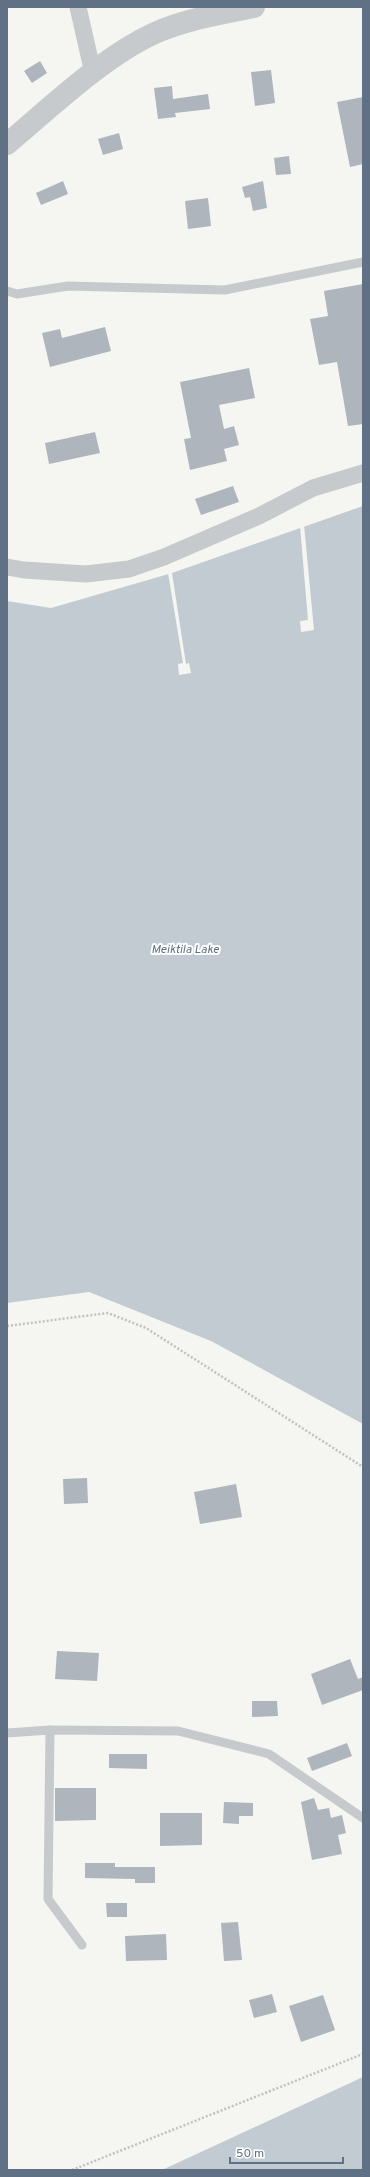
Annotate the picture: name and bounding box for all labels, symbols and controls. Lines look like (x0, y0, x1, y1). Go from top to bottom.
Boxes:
water label: Meiktila Lake (151, 942, 220, 958)
scale bar (230, 2139, 343, 2165)
text: 50 m (236, 2146, 264, 2162)

